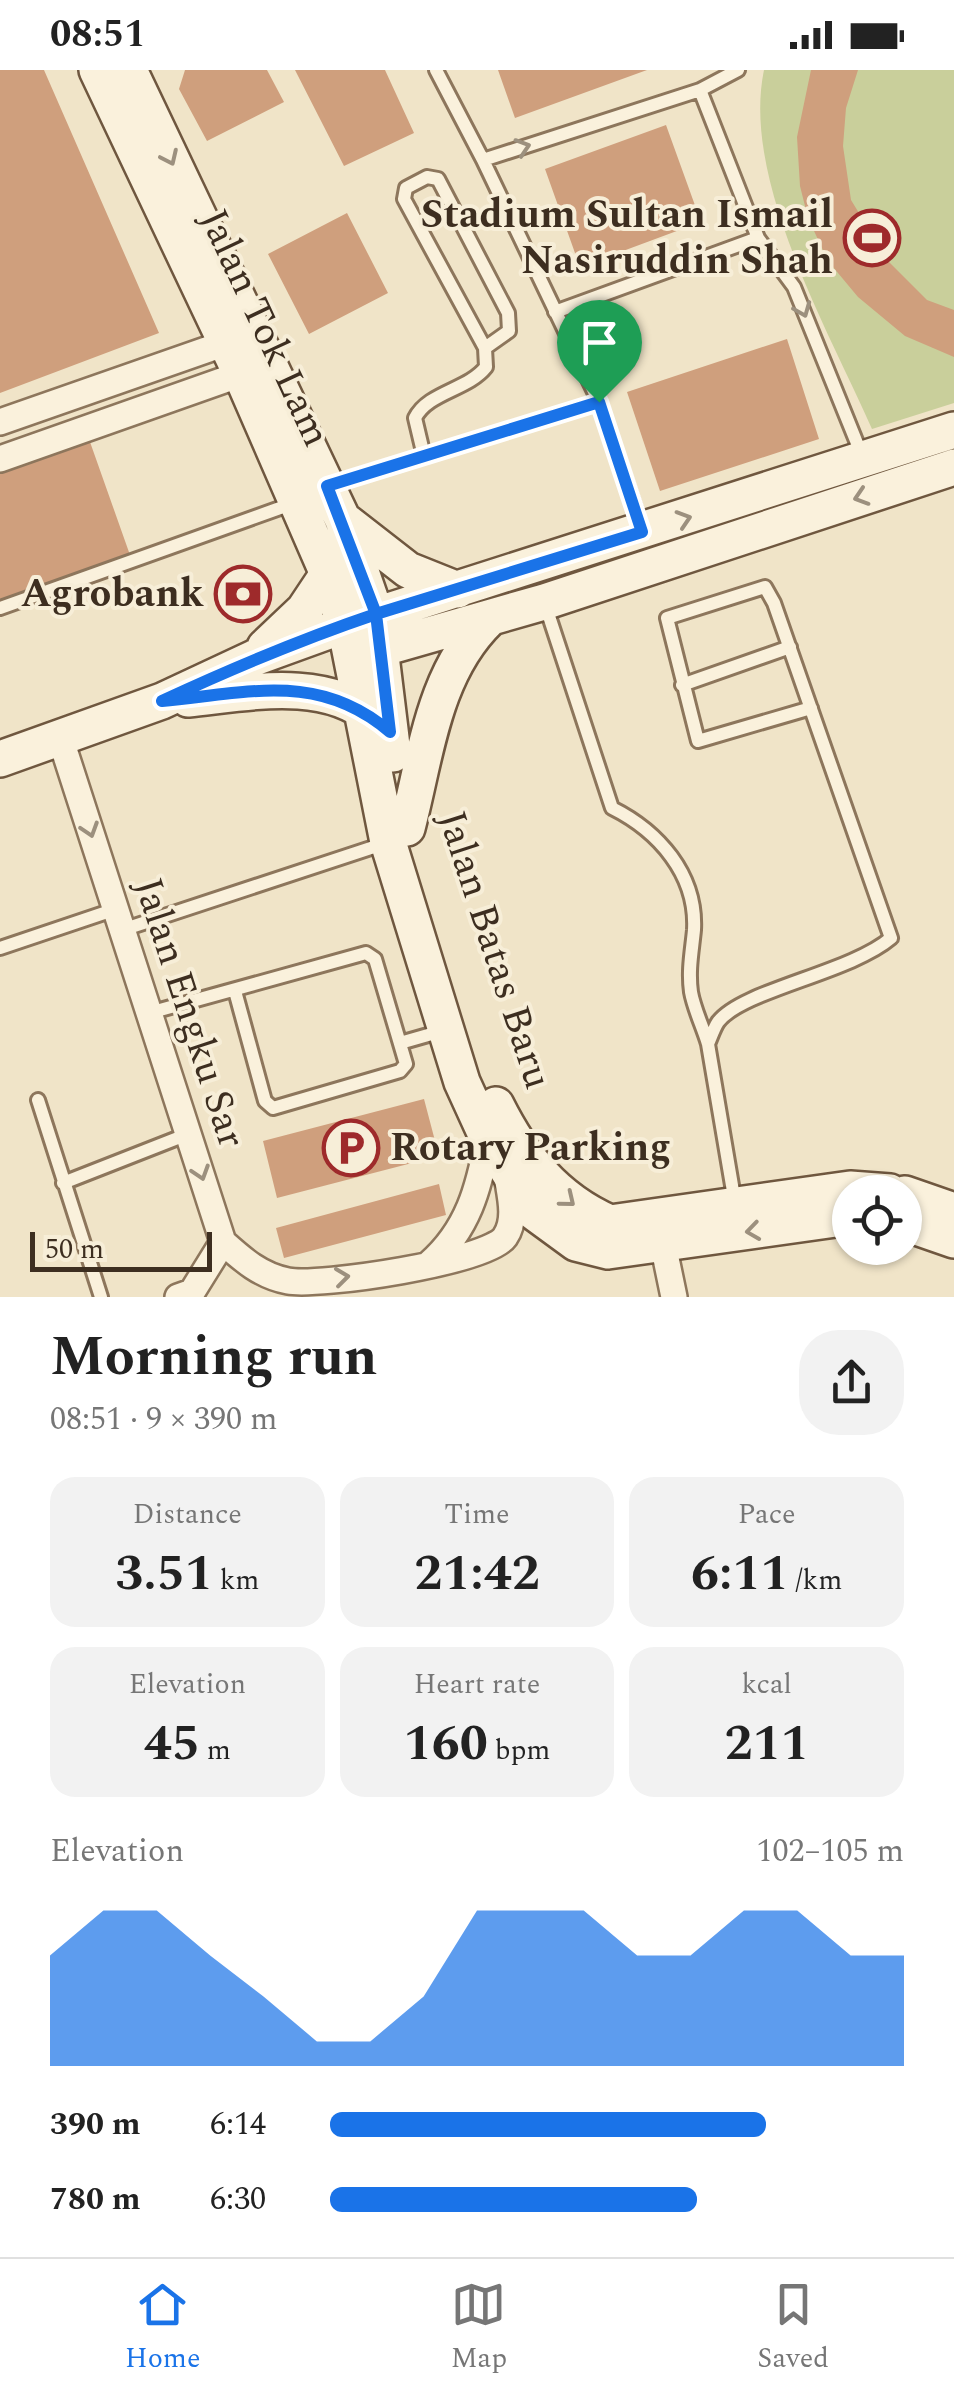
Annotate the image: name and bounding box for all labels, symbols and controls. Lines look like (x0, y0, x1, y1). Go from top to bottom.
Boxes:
text: 08:51 (50, 6, 145, 64)
one-way arrow (514, 138, 531, 159)
one-way arrow (158, 148, 178, 166)
place label: Stadium Sultan Ismail Nasiruddin Shah (420, 185, 833, 292)
street label: Jalan Tok Lam (182, 199, 346, 457)
sports icon: Stadium Sultan Ismail Nasiruddin Shah (842, 208, 902, 268)
pin (557, 300, 642, 403)
one-way arrow (791, 300, 811, 317)
icon: arrive (572, 315, 627, 370)
one-way arrow (854, 486, 871, 506)
one-way arrow (675, 510, 692, 530)
place label: Agrobank (21, 564, 204, 625)
bank icon: Agrobank (213, 564, 273, 624)
street label: Jalan Batas Baru (420, 803, 568, 1097)
one-way arrow (79, 821, 99, 838)
street label: Jalan Engku Sar (117, 870, 261, 1156)
parking icon: Rotary Parking (321, 1118, 381, 1178)
place label: Rotary Parking (390, 1118, 671, 1179)
one-way arrow (189, 1163, 209, 1180)
map controls (832, 1175, 922, 1265)
button: locate (832, 1175, 922, 1265)
one-way arrow (557, 1188, 575, 1206)
one-way arrow (745, 1220, 762, 1241)
scale bar (30, 1227, 212, 1272)
text: 50 m (45, 1228, 104, 1271)
one-way arrow (335, 1267, 351, 1288)
text: Morning run (50, 1316, 378, 1399)
button: share (799, 1330, 904, 1435)
text: 08:51 · 9 × 390 m (50, 1395, 278, 1444)
text: Distance (133, 1493, 242, 1536)
text: Time (444, 1493, 510, 1536)
text: Pace (738, 1493, 796, 1536)
text: 3.51 (115, 1536, 213, 1612)
text: 21:42 (414, 1536, 540, 1612)
text: 6:11 (691, 1536, 789, 1612)
text: km (213, 1559, 259, 1602)
text: /km (789, 1559, 842, 1602)
text: Elevation (129, 1663, 246, 1706)
text: Heart rate (414, 1663, 540, 1706)
text: kcal (742, 1663, 792, 1706)
text: 45 (144, 1706, 200, 1782)
text: 160 (404, 1706, 488, 1782)
text: 211 (725, 1706, 809, 1782)
text: m (200, 1729, 231, 1772)
text: bpm (488, 1729, 550, 1772)
text: Elevation (50, 1827, 184, 1876)
text: 102–105 m (756, 1827, 904, 1876)
text: 390 m (50, 2100, 141, 2149)
text: 6:14 (210, 2100, 266, 2149)
text: 780 m (50, 2175, 141, 2224)
text: 6:30 (210, 2175, 266, 2224)
tab: Home (125, 2277, 201, 2380)
tab: Map (451, 2277, 507, 2380)
tab: Saved (757, 2277, 829, 2380)

